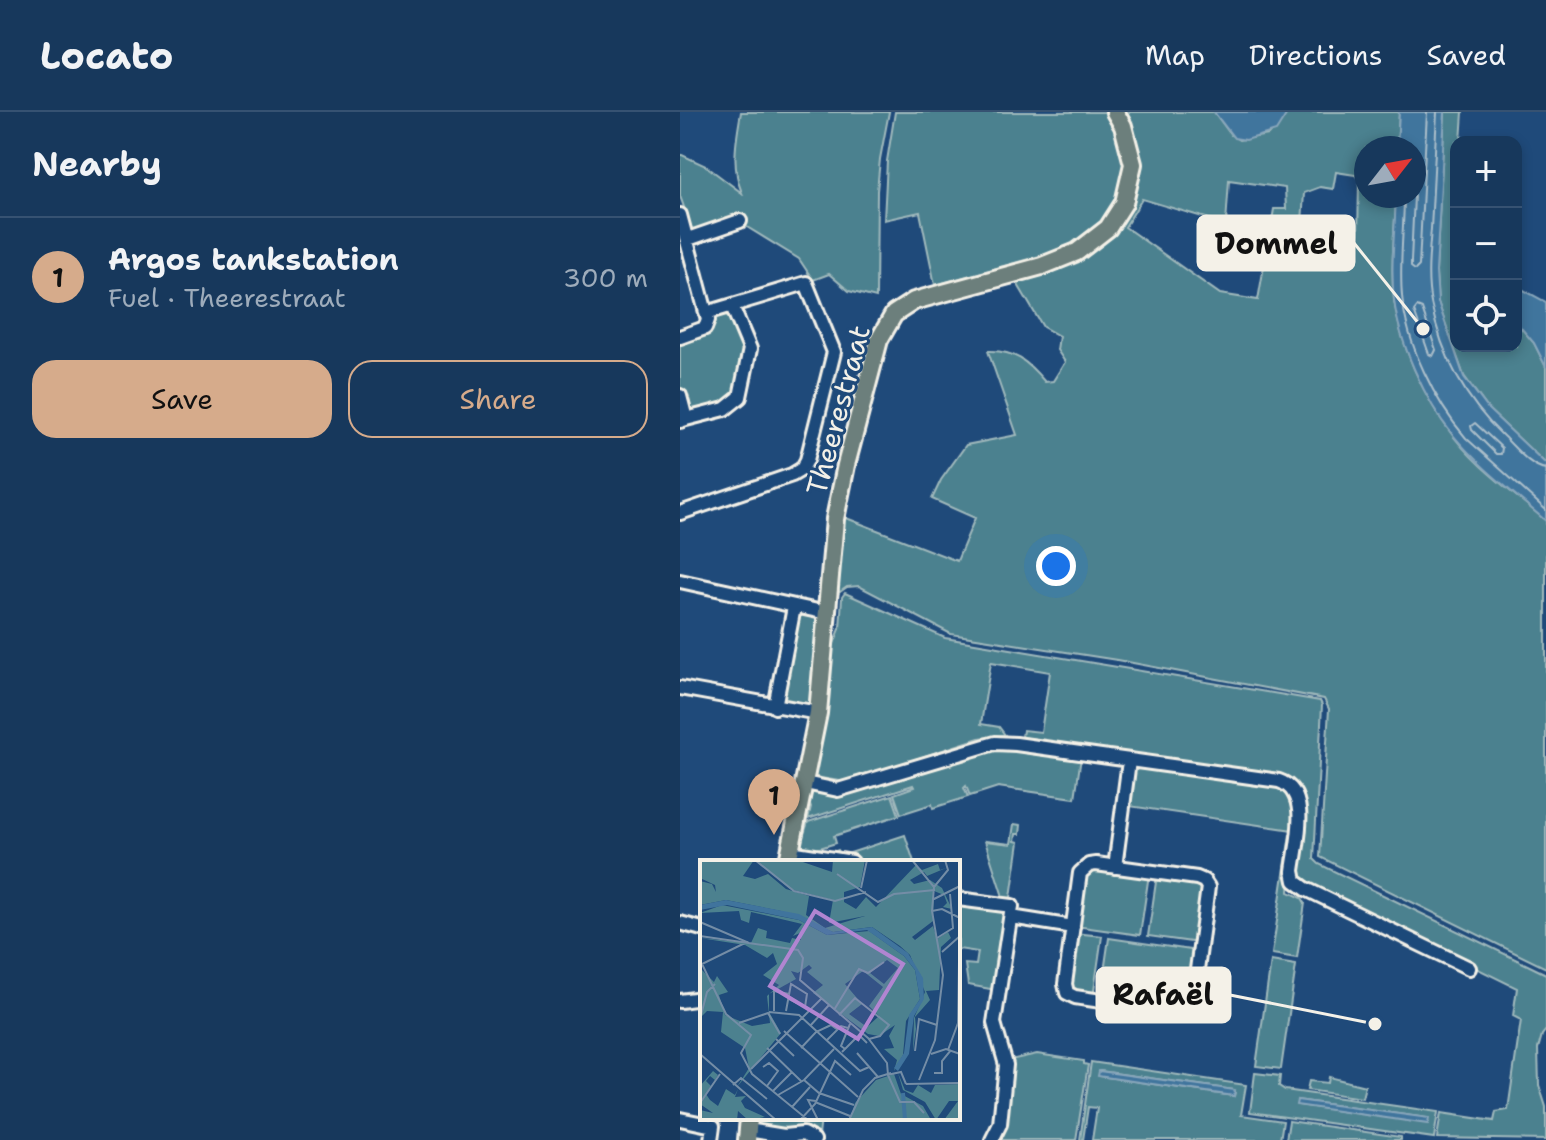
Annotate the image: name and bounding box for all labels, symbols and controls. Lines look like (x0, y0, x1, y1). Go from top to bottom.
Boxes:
text: Locato (40, 30, 173, 81)
text: Map (1145, 36, 1205, 74)
text: Directions (1249, 36, 1383, 74)
text: Saved (1427, 36, 1506, 74)
north arrow (1354, 136, 1426, 208)
map controls (1450, 136, 1522, 352)
button: + (1450, 136, 1522, 208)
text: Nearby (32, 141, 162, 187)
button: − (1450, 208, 1522, 280)
callout: Dommel (1198, 216, 1354, 270)
text: Dommel (1214, 223, 1338, 264)
text: Argos tankstation (108, 239, 399, 280)
text: 1 (52, 260, 64, 295)
text: 300 m (563, 260, 648, 295)
text: Fuel · Theerestraat (108, 280, 346, 315)
button: locate (1450, 280, 1522, 352)
street label: Theerestraat (797, 321, 879, 499)
button: Save (32, 360, 332, 438)
button: Share (348, 360, 648, 438)
your location (1036, 546, 1076, 586)
pin: 1 (748, 769, 800, 835)
inset map (700, 860, 960, 1120)
callout: Rafaël (1097, 968, 1230, 1022)
text: Rafaël (1112, 974, 1214, 1015)

